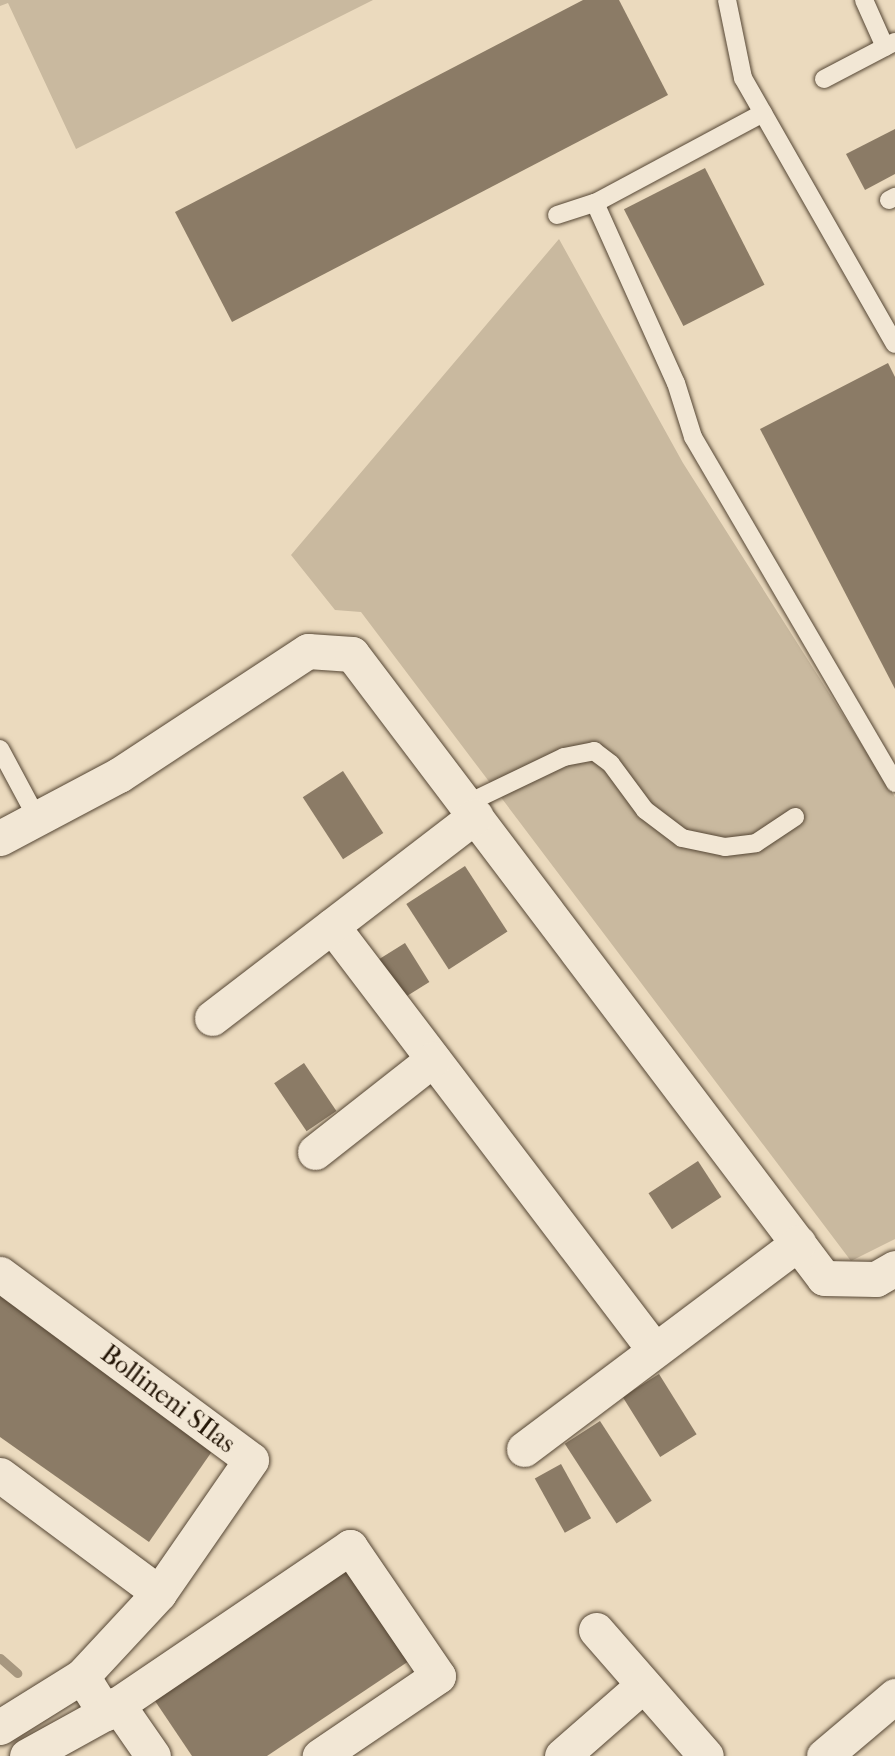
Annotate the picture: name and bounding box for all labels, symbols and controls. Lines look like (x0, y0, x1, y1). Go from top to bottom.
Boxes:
street label: Bollineni SIlas (95, 1338, 241, 1460)

